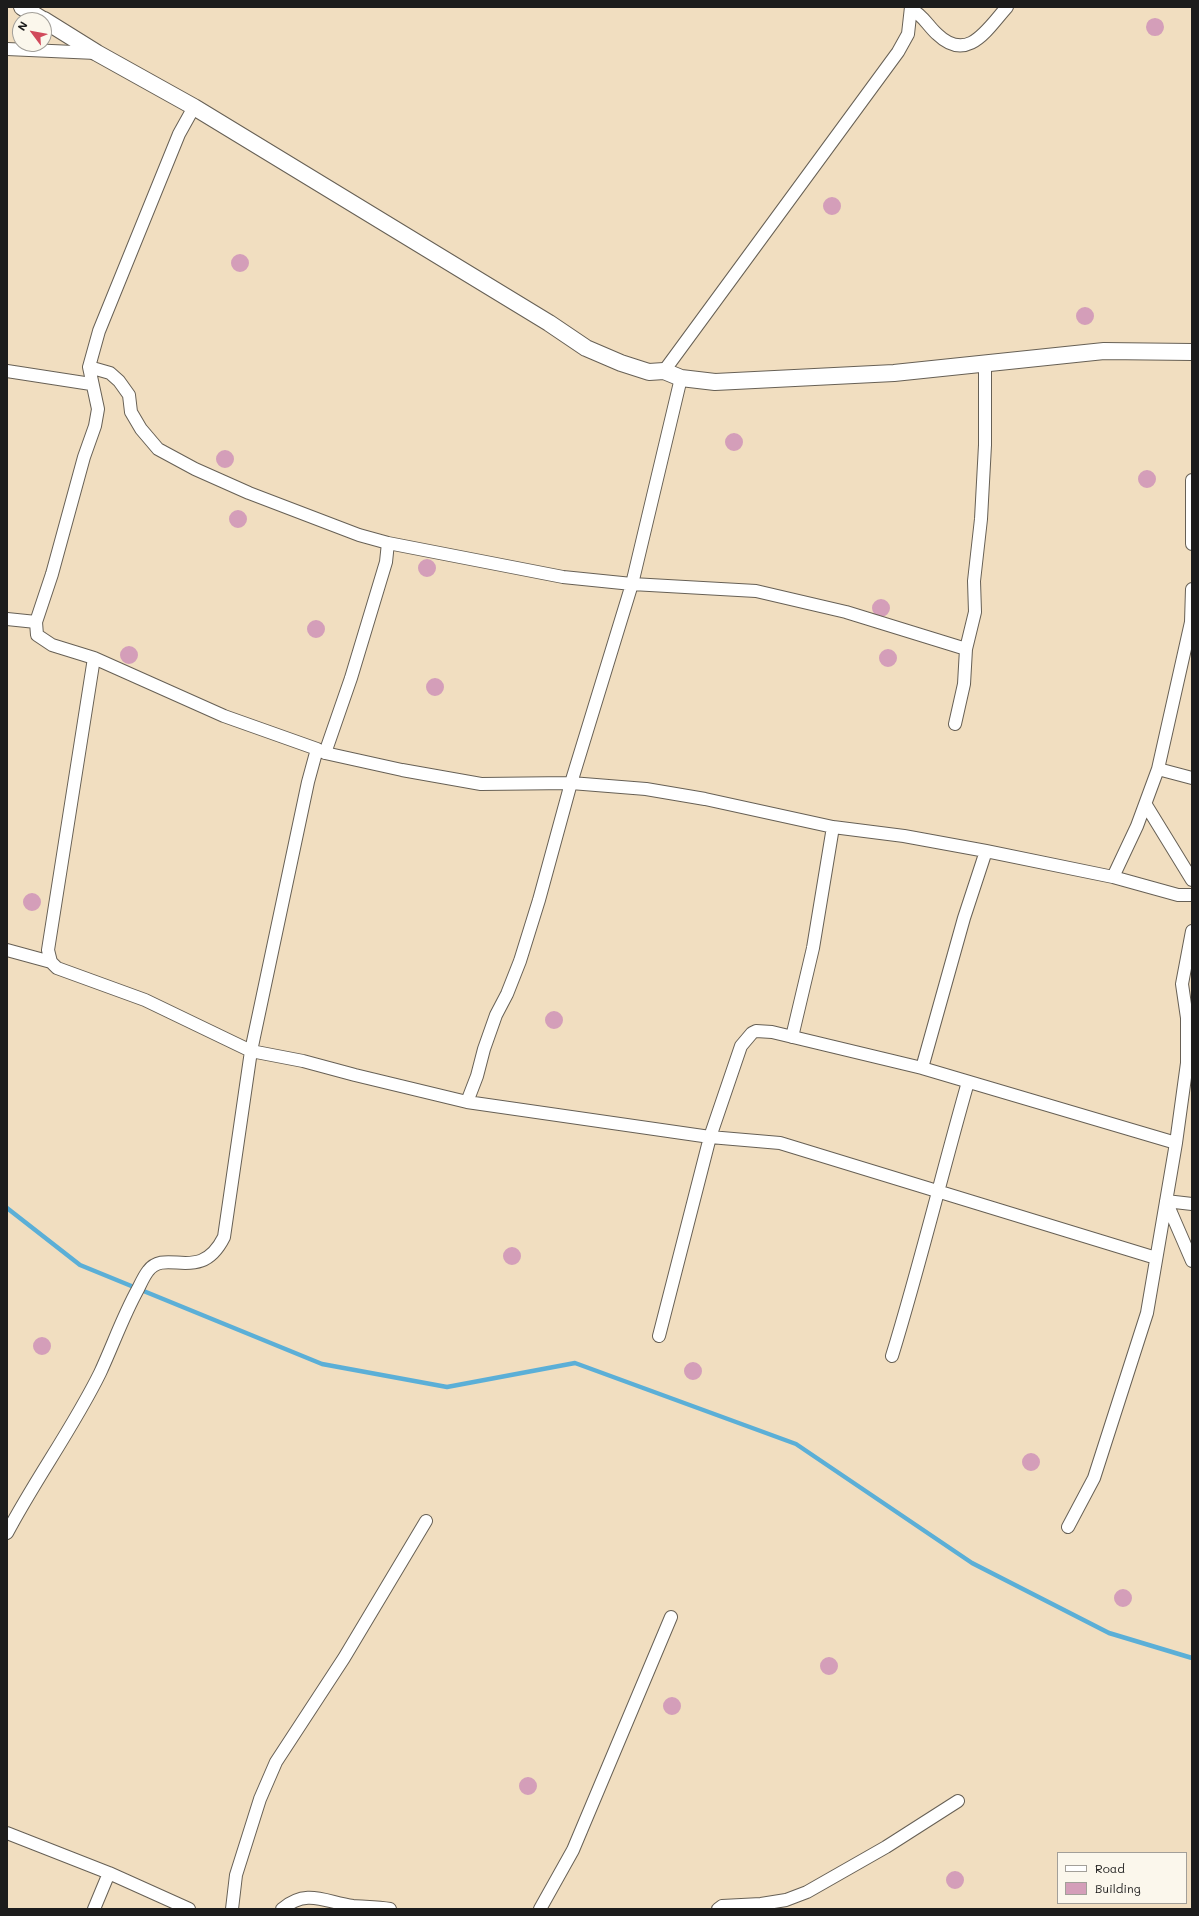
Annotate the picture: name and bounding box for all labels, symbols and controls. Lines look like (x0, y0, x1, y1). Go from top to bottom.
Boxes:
north arrow (12, 12, 52, 52)
text: N (14, 18, 31, 33)
legend (1057, 1852, 1187, 1904)
text: Road (1095, 1860, 1125, 1876)
text: Building (1095, 1880, 1141, 1896)

